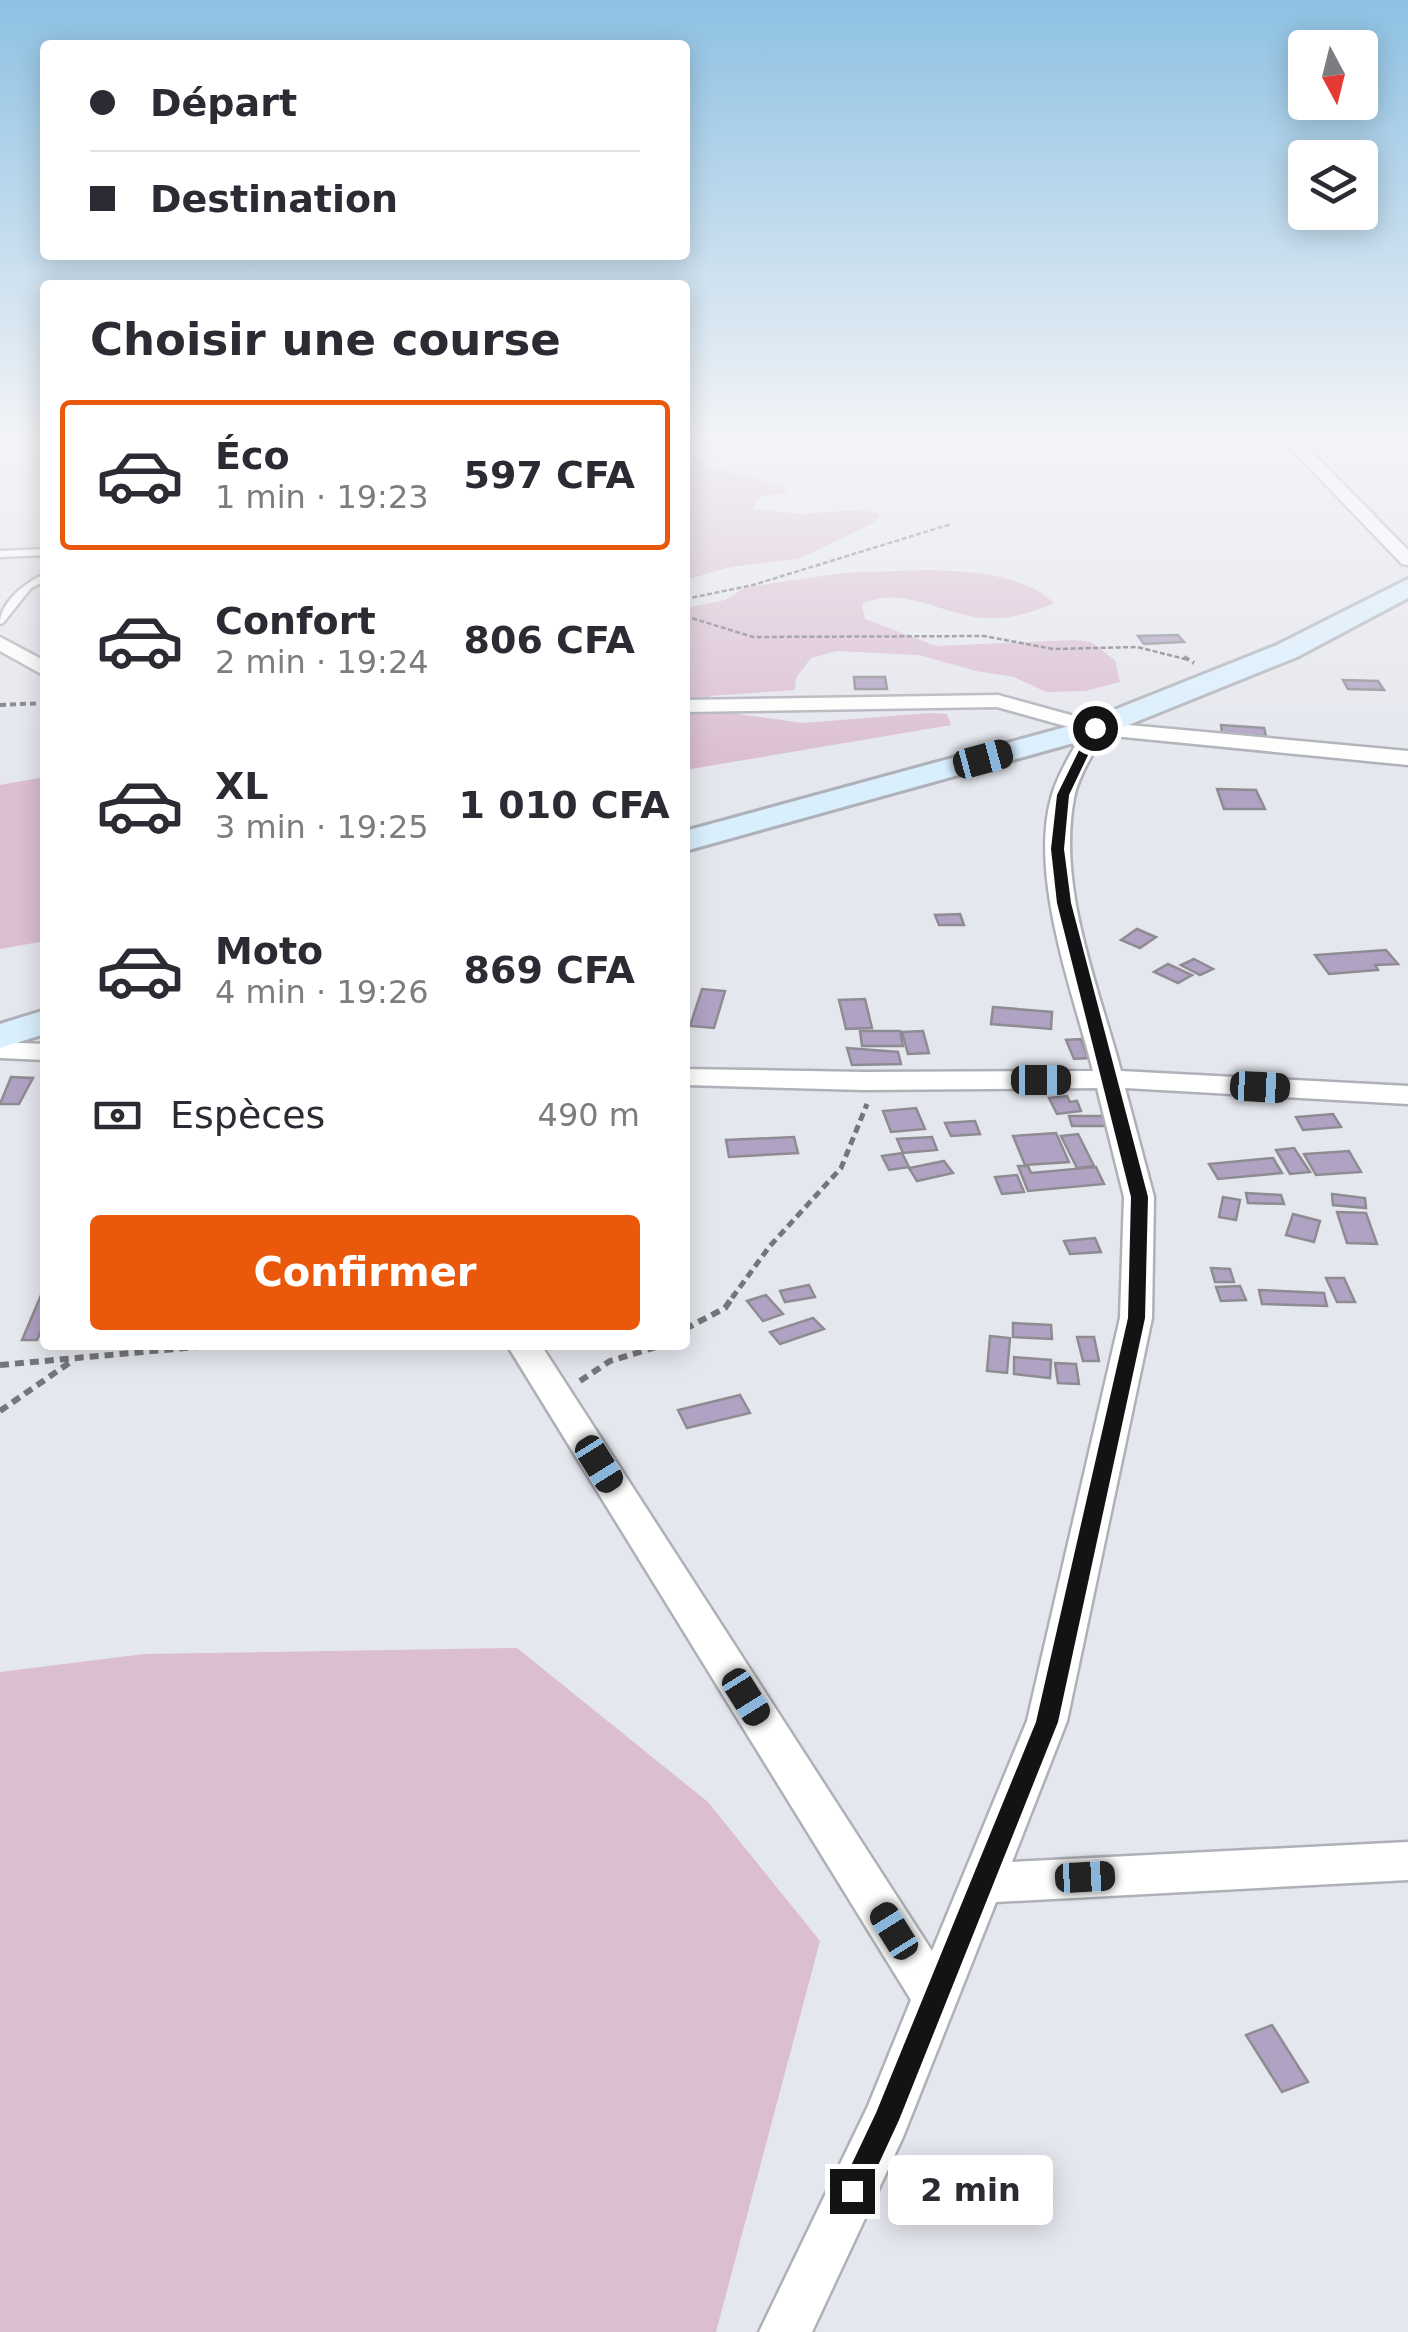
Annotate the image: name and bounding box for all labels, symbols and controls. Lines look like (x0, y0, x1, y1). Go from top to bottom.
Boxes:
north arrow (1288, 30, 1378, 120)
map controls (1288, 30, 1378, 230)
text: Départ (150, 81, 297, 125)
button: layers (1288, 140, 1378, 230)
text: Destination (150, 177, 398, 221)
text: Choisir une course (90, 313, 561, 366)
icon: car (95, 430, 185, 520)
text: Éco (215, 434, 290, 478)
text: 597 CFA (464, 453, 635, 497)
text: 1 min · 19:23 (215, 478, 429, 516)
icon: car (95, 595, 185, 685)
text: Confort (215, 599, 376, 643)
text: 806 CFA (464, 618, 635, 662)
text: 2 min · 19:24 (215, 643, 429, 681)
route start (1073, 706, 1118, 751)
car (950, 737, 1016, 781)
icon: car (95, 760, 185, 850)
text: XL (215, 764, 269, 808)
text: 1 010 CFA (459, 783, 670, 827)
text: 3 min · 19:25 (215, 808, 429, 846)
icon: car (95, 925, 185, 1015)
text: Moto (215, 929, 323, 973)
text: 869 CFA (464, 948, 635, 992)
text: 4 min · 19:26 (215, 973, 429, 1011)
car (1011, 1065, 1071, 1095)
car (1229, 1070, 1291, 1104)
icon: cash (90, 1088, 145, 1143)
text: Espèces (170, 1093, 325, 1137)
text: 490 m (538, 1096, 640, 1134)
button: Confirmer (90, 1215, 640, 1330)
car (570, 1431, 628, 1497)
car (717, 1664, 775, 1730)
car (1054, 1860, 1116, 1894)
car (865, 1898, 923, 1964)
callout: 2 min (887, 2156, 1052, 2226)
route end (830, 2169, 875, 2214)
text: 2 min (920, 2171, 1021, 2209)

